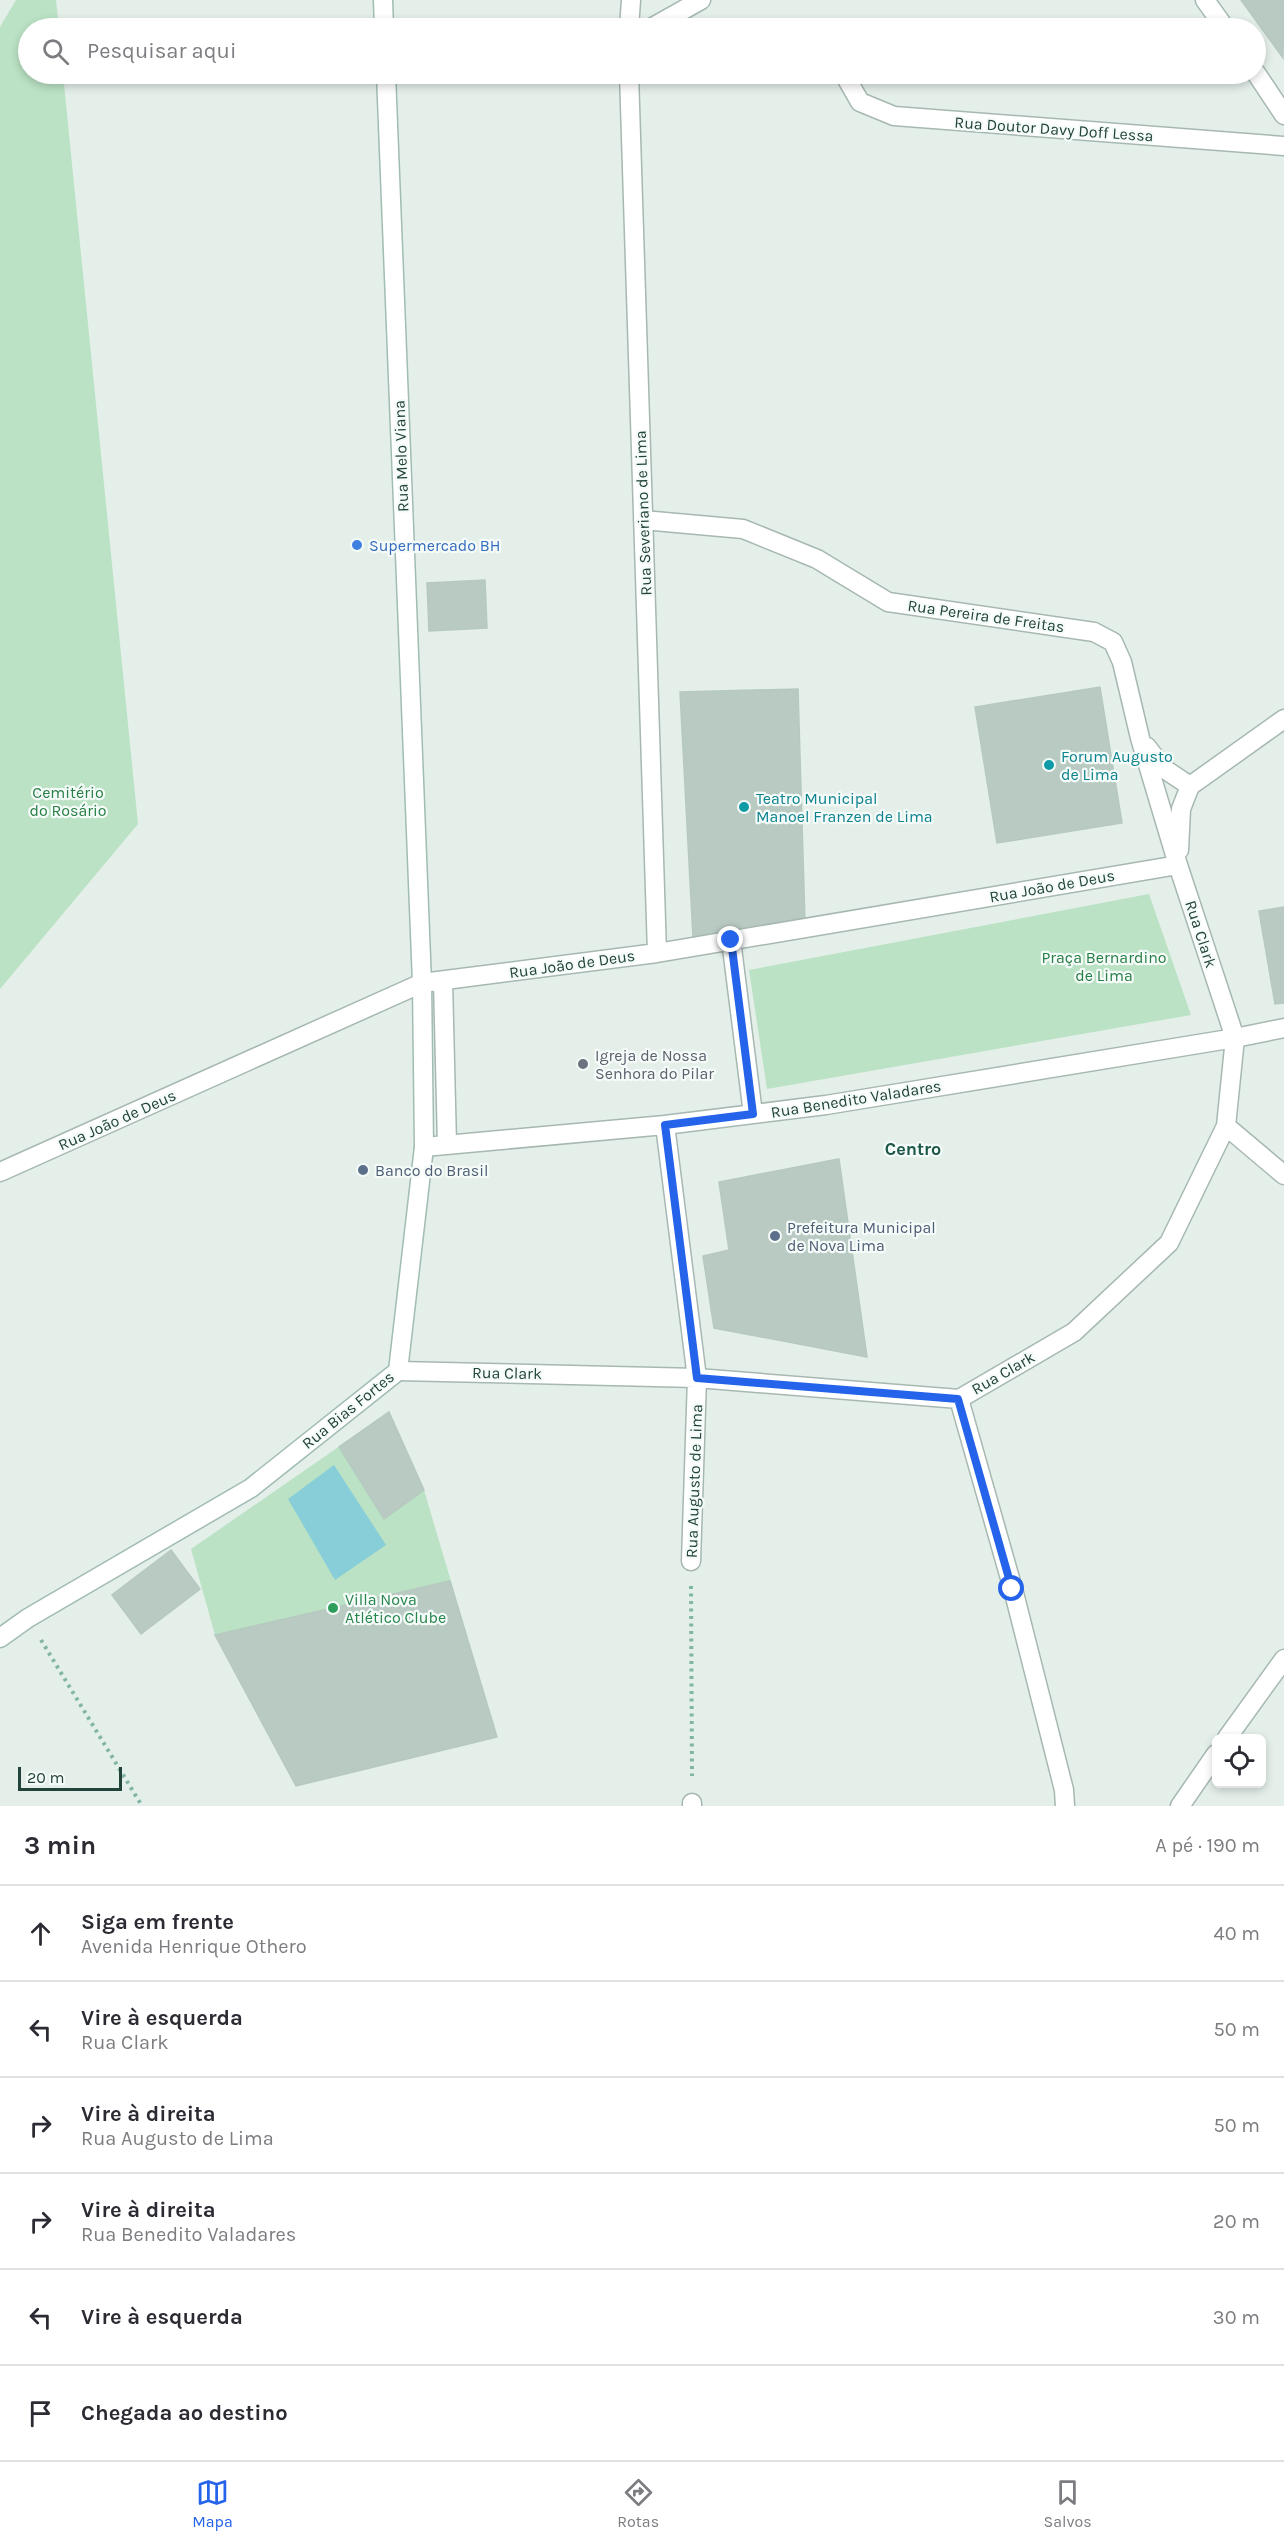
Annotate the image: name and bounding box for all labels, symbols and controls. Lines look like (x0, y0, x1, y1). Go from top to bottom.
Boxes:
search box (18, 18, 1266, 84)
icon: search (39, 35, 72, 68)
text: Pesquisar aqui (87, 38, 236, 64)
street label: Rua Doutor Davy Doff Lessa (954, 113, 1154, 145)
street label: Rua Melo Viana (390, 400, 412, 512)
street label: Rua Severiano de Lima (631, 430, 655, 596)
place label: Supermercado BH (369, 536, 500, 555)
marker: Supermercado BH (350, 538, 364, 552)
street label: Rua Pereira de Freitas (906, 596, 1066, 636)
place label: Forum Augusto de Lima (1061, 747, 1173, 784)
marker: Forum Augusto de Lima (1042, 758, 1056, 772)
park label: Cemitério do Rosário (29, 783, 107, 820)
place label: Teatro Municipal Manoel Franzen de Lima (756, 789, 933, 826)
marker: Teatro Municipal Manoel Franzen de Lima (737, 800, 751, 814)
street label: Rua João de Deus (988, 866, 1116, 906)
street label: Rua Clark (1181, 898, 1221, 970)
route end (717, 926, 743, 952)
street label: Rua João de Deus (508, 946, 636, 982)
park label: Praça Bernardino de Lima (1041, 948, 1167, 985)
place label: Igreja de Nossa Senhora do Pilar (595, 1046, 714, 1083)
marker: Igreja de Nossa Senhora do Pilar (576, 1057, 590, 1071)
street label: Rua Benedito Valadares (769, 1076, 943, 1122)
street label: Rua João de Deus (55, 1085, 179, 1155)
district label: Centro (885, 1138, 941, 1160)
place label: Banco do Brasil (375, 1161, 488, 1180)
marker: Banco do Brasil (356, 1163, 370, 1177)
place label: Prefeitura Municipal de Nova Lima (787, 1218, 936, 1255)
marker: Prefeitura Municipal de Nova Lima (768, 1229, 782, 1243)
street label: Rua Clark (968, 1347, 1038, 1399)
street label: Rua Clark (472, 1363, 542, 1383)
street label: Rua Bias Fortes (298, 1367, 398, 1453)
street label: Rua Augusto de Lima (682, 1404, 706, 1558)
route start (998, 1575, 1024, 1601)
place label: Villa Nova Atlético Clube (345, 1590, 446, 1627)
marker: Villa Nova Atlético Clube (326, 1601, 340, 1615)
map controls (1212, 1734, 1266, 1788)
button: locate (1212, 1734, 1266, 1788)
scale bar (18, 1764, 122, 1792)
text: 20 m (27, 1768, 65, 1787)
text: 3 min (24, 1830, 96, 1861)
text: A pé · 190 m (1155, 1834, 1260, 1857)
text: Siga em frente (81, 1909, 234, 1935)
icon: ahead (24, 1917, 57, 1950)
text: 40 m (1214, 1922, 1260, 1945)
text: Avenida Henrique Othero (81, 1935, 307, 1958)
text: Vire à esquerda (81, 2005, 243, 2031)
icon: left (24, 2013, 57, 2046)
text: 50 m (1213, 2018, 1260, 2041)
text: Rua Clark (81, 2031, 169, 2054)
text: Vire à direita (81, 2101, 216, 2127)
icon: right (24, 2109, 57, 2142)
text: 50 m (1213, 2114, 1260, 2137)
text: Rua Augusto de Lima (81, 2127, 274, 2150)
text: Vire à direita (81, 2197, 216, 2223)
icon: right (24, 2205, 57, 2238)
text: 20 m (1213, 2210, 1260, 2233)
text: Rua Benedito Valadares (81, 2223, 296, 2246)
icon: left (24, 2301, 57, 2334)
text: Vire à esquerda (81, 2304, 243, 2330)
text: 30 m (1213, 2306, 1260, 2329)
icon: arrive (24, 2397, 57, 2430)
text: Chegada ao destino (81, 2400, 288, 2426)
tab: Mapa (192, 2476, 233, 2531)
tab: Rotas (617, 2476, 659, 2531)
tab: Salvos (1044, 2476, 1092, 2531)

